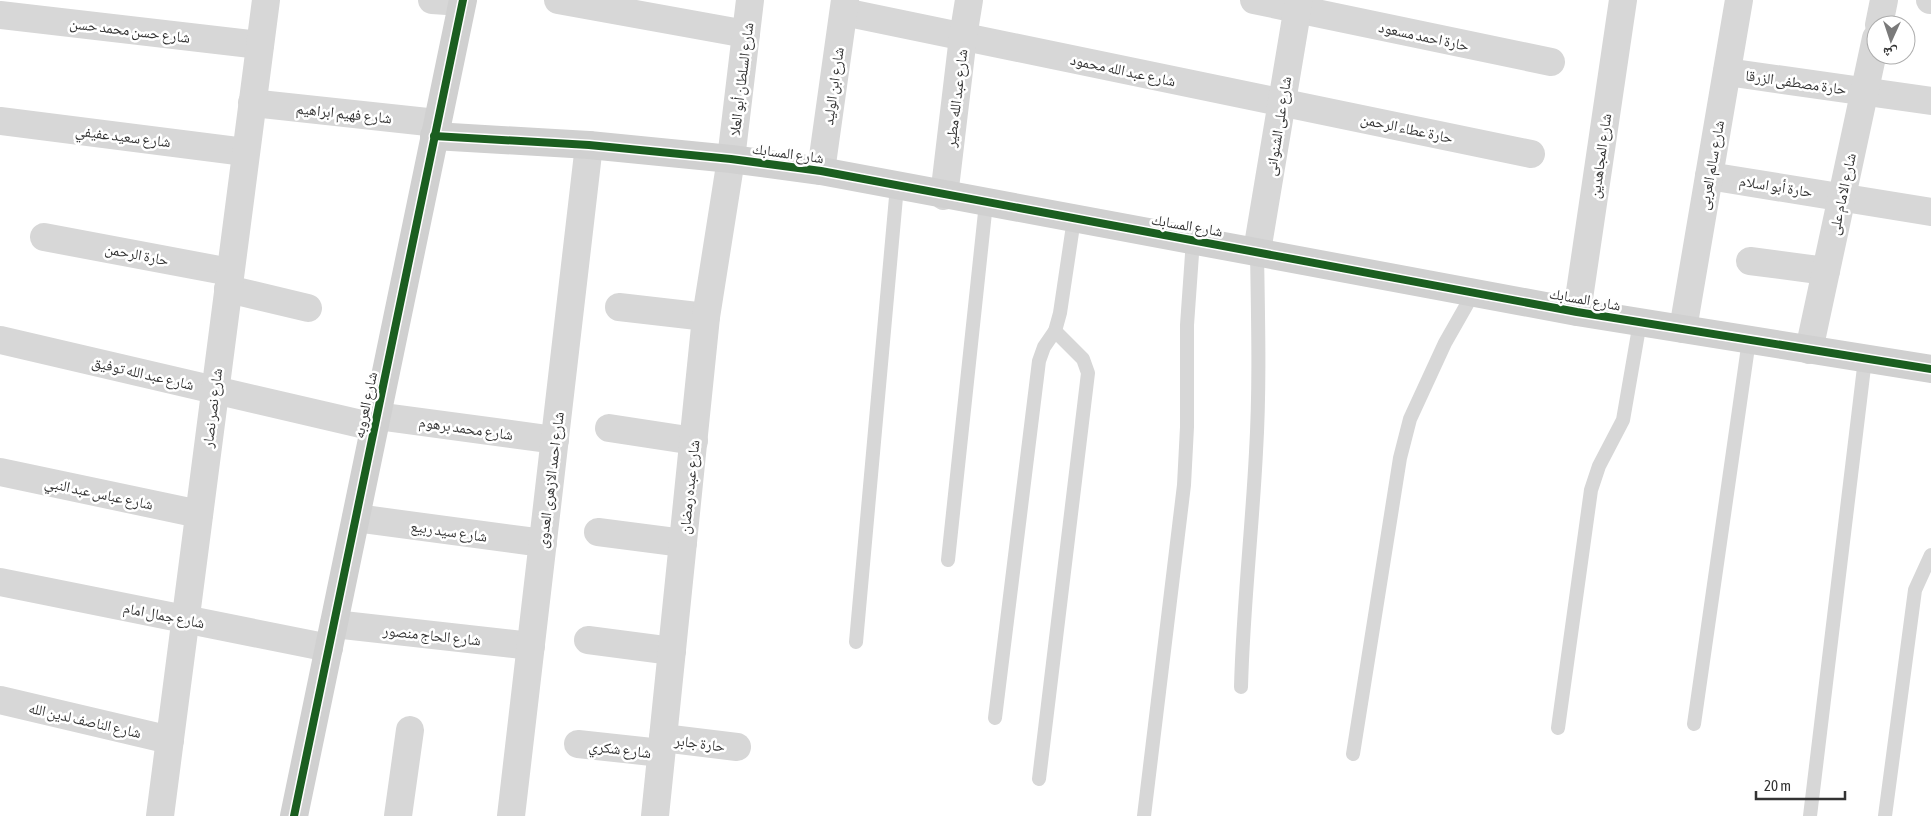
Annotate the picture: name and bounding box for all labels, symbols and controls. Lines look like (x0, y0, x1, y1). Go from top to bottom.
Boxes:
street label: شارع حسن محمد حسن (69, 14, 191, 48)
north arrow (1866, 15, 1916, 65)
street label: حارة احمد مسعود (1377, 18, 1471, 55)
street label: شارع السلطان أبو العلا (726, 21, 758, 137)
text: ش (1882, 44, 1898, 61)
street label: شارع ابن الوليد (819, 46, 849, 126)
street label: شارع عبد الله مطير (941, 48, 972, 149)
street label: شارع عبد الله محمود (1068, 51, 1177, 91)
street label: حارة مصطفى الزرقا (1744, 66, 1848, 100)
street label: شارع على الشنوانى (1262, 75, 1296, 177)
street label: شارع فهيم ابراهيم (295, 100, 393, 128)
street label: حارة عطاء الرحمن (1359, 110, 1455, 148)
street label: شارع المجاهدين (1586, 112, 1616, 200)
street label: شارع سالم العربى (1695, 119, 1729, 212)
street label: شارع سعيد عفيفي (74, 122, 172, 154)
street label: شارع المسابك (751, 140, 825, 168)
street label: شارع الامام على (1825, 151, 1861, 237)
street label: حارة أبو اسلام (1738, 172, 1814, 202)
street label: شارع المسابك (1150, 210, 1224, 242)
street label: حارة الرحمن (103, 239, 171, 271)
street label: شارع المسابك (1548, 284, 1622, 316)
street label: شارع عبد الله توفيق (90, 353, 196, 395)
street label: شارع نصر نصار (199, 367, 227, 450)
street label: شارع العروبه (350, 370, 382, 440)
street label: شارع احمد الازهرى العدوى (533, 411, 569, 550)
street label: شارع محمد برهوم (418, 413, 514, 445)
street label: شارع عبده رمضان (676, 439, 704, 535)
street label: شارع عباس عبد النبي (42, 473, 155, 517)
street label: شارع سيد ربيع (409, 517, 489, 547)
street label: شارع جمال امام (121, 599, 206, 633)
street label: شارع الحاج منصور (381, 621, 482, 651)
street label: شارع الناصف لدين الله (27, 699, 143, 743)
street label: حارة جابر (673, 731, 727, 756)
street label: شارع شكري (587, 737, 652, 765)
scale bar (1756, 768, 1845, 800)
text: 20 m (1764, 777, 1791, 794)

